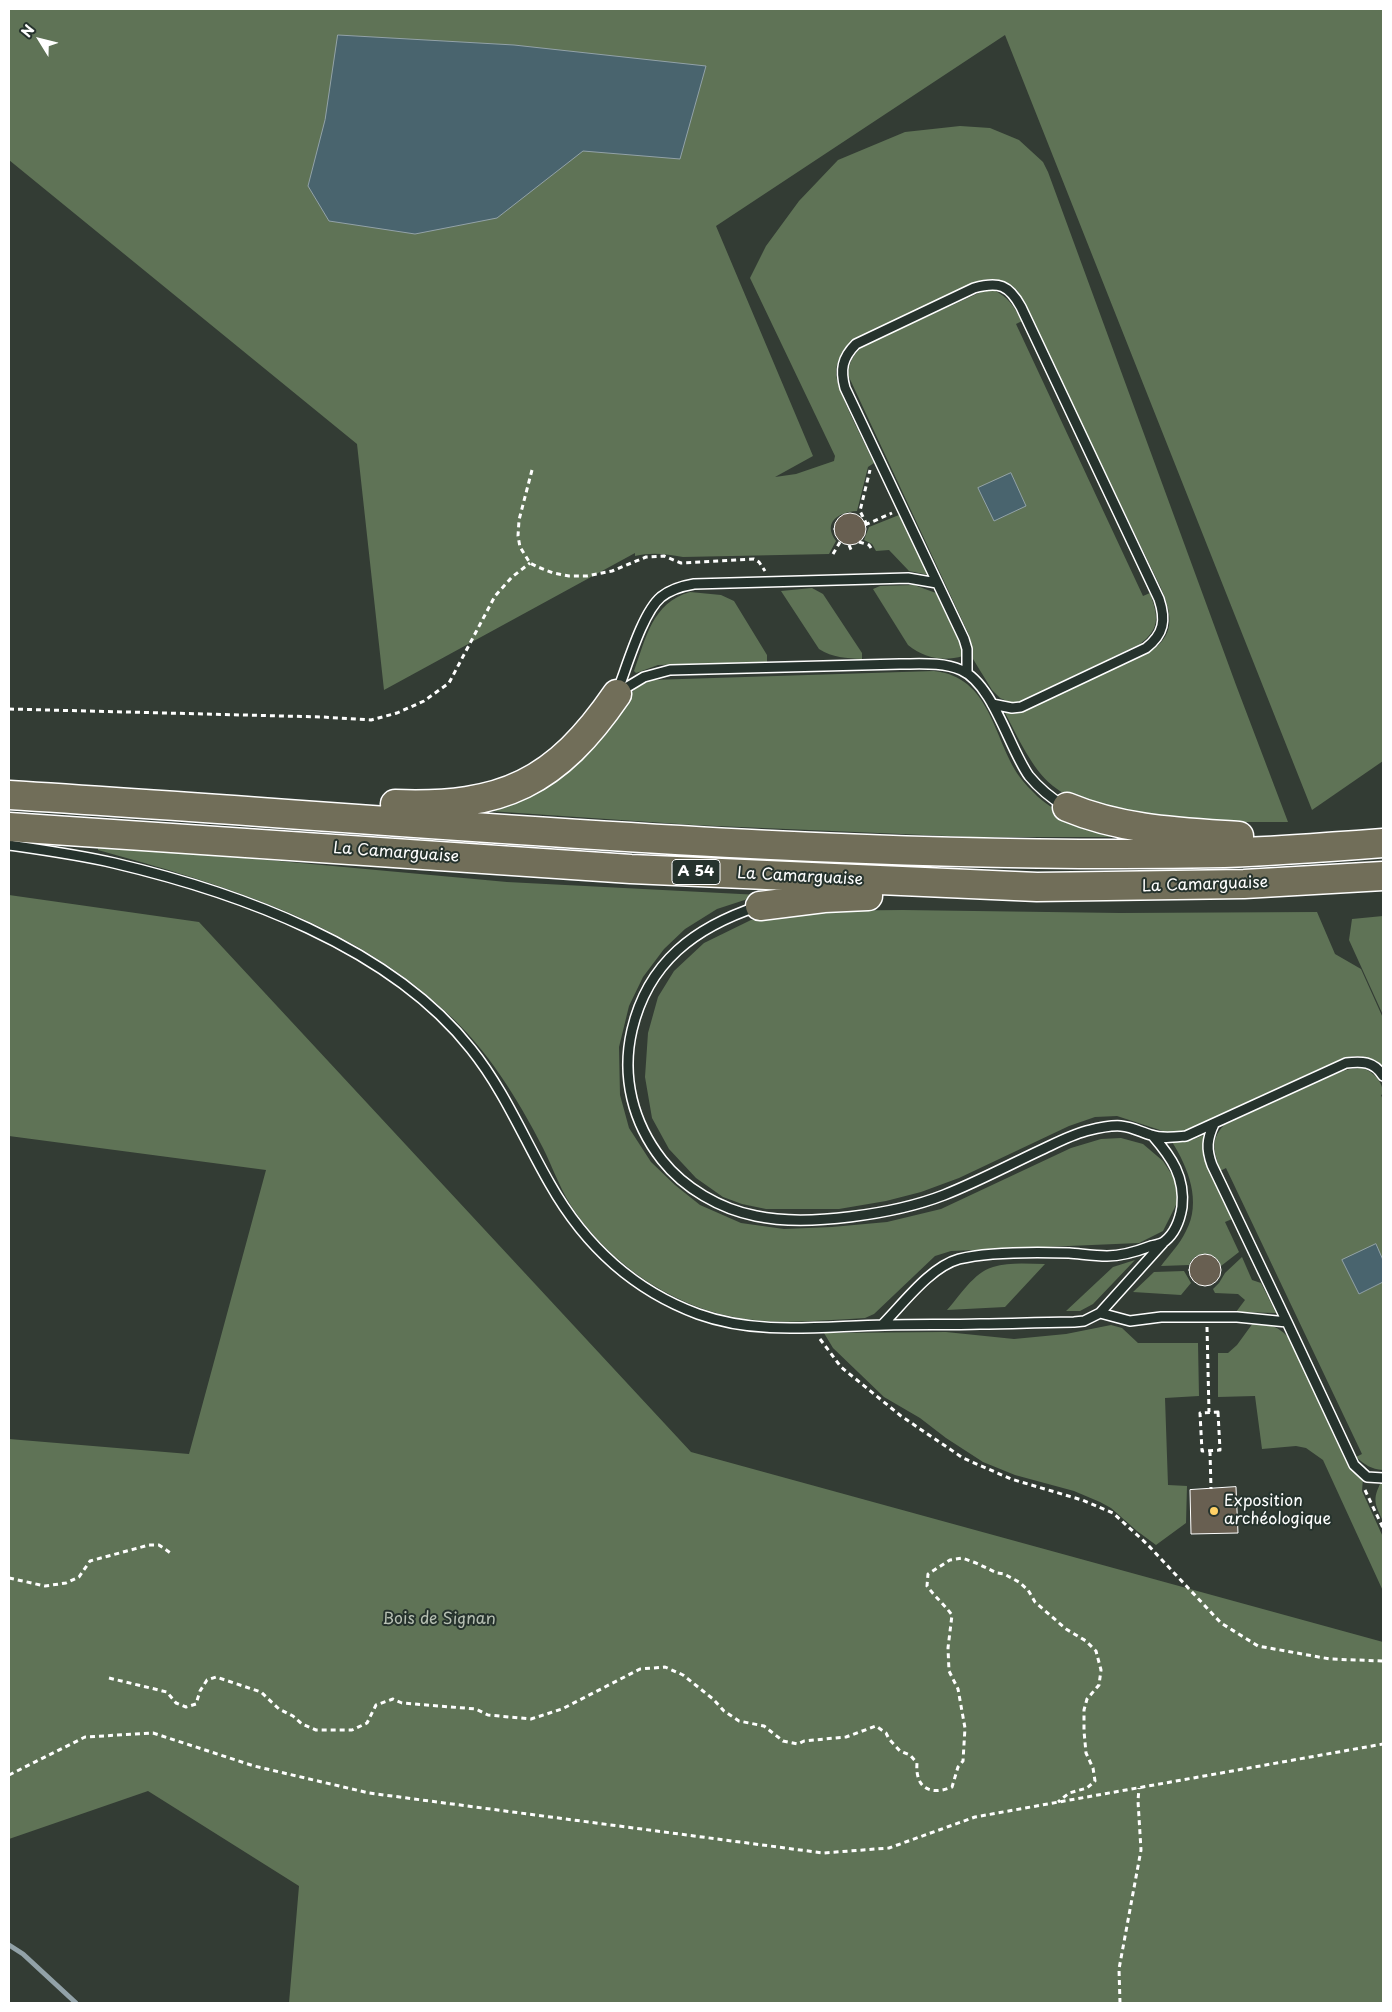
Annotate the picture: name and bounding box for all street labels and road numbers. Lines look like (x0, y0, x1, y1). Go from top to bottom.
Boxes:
street label: La Camarguaise (332, 839, 460, 867)
road number: A 54 (672, 860, 720, 884)
street label: La Camarguaise (736, 864, 864, 890)
street label: La Camarguaise (1142, 873, 1268, 897)

